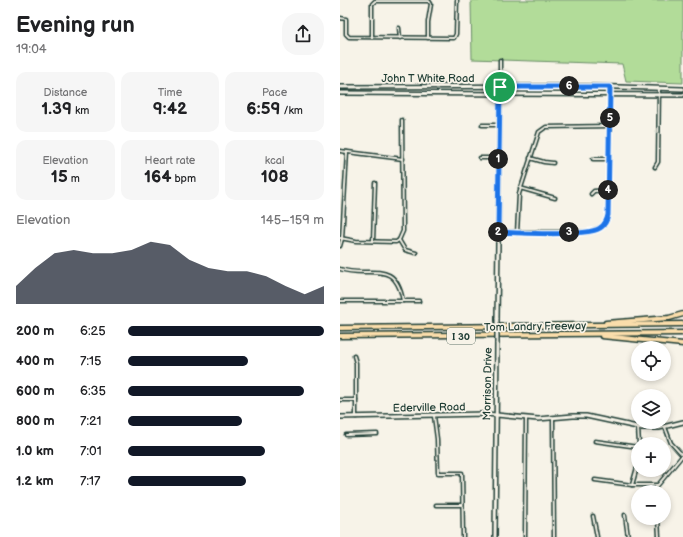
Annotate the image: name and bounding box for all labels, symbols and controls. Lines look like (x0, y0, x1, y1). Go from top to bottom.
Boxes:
text: Evening run (16, 12, 135, 39)
button: share (282, 13, 324, 55)
text: 19:04 (16, 41, 47, 57)
pin (483, 70, 517, 104)
street label: John T White Road (381, 72, 475, 85)
icon: arrive (489, 76, 511, 98)
pin: 6 (559, 76, 579, 96)
text: 6 (566, 79, 572, 92)
text: Distance (43, 86, 87, 99)
text: Time (158, 86, 182, 99)
text: Pace (262, 86, 287, 99)
text: 1.39 (41, 99, 72, 119)
text: 9:42 (153, 99, 187, 119)
text: 6:59 (246, 99, 281, 119)
text: km (72, 104, 89, 117)
text: /km (281, 104, 303, 117)
pin: 5 (600, 108, 620, 128)
text: 5 (607, 111, 613, 124)
pin: 1 (488, 149, 508, 169)
text: 1 (496, 152, 500, 165)
text: Elevation (42, 154, 88, 167)
text: Heart rate (145, 154, 195, 167)
text: kcal (265, 154, 285, 167)
text: 15 (51, 167, 68, 187)
text: 164 (144, 167, 171, 187)
text: 108 (261, 167, 289, 187)
text: m (68, 172, 80, 185)
text: bpm (171, 172, 196, 185)
pin: 4 (598, 180, 618, 200)
text: 4 (605, 183, 611, 196)
text: Elevation (16, 212, 70, 228)
text: 145–159 m (261, 212, 324, 228)
pin: 2 (488, 222, 508, 242)
pin: 3 (559, 222, 579, 242)
text: 2 (495, 225, 501, 238)
text: 3 (566, 225, 572, 238)
street label: Tom Landry Freeway (484, 319, 586, 334)
text: 200 m (16, 323, 54, 339)
text: 6:25 (80, 323, 106, 339)
road number: I 30 (447, 328, 475, 344)
map controls (631, 341, 671, 525)
button: locate (631, 341, 671, 381)
street label: Morrison Drive (480, 347, 495, 421)
text: 400 m (16, 353, 54, 369)
text: 7:15 (80, 353, 102, 369)
text: 600 m (16, 383, 55, 399)
text: 6:35 (80, 383, 106, 399)
button: layers (631, 389, 671, 429)
street label: Ederville Road (392, 400, 466, 415)
text: 800 m (16, 413, 55, 429)
text: 7:21 (80, 413, 102, 429)
button: + (631, 437, 671, 477)
text: 1.0 km (16, 443, 54, 459)
text: 7:01 (80, 443, 102, 459)
text: 1.2 km (16, 473, 54, 489)
text: 7:17 (80, 473, 100, 489)
button: − (631, 485, 671, 525)

